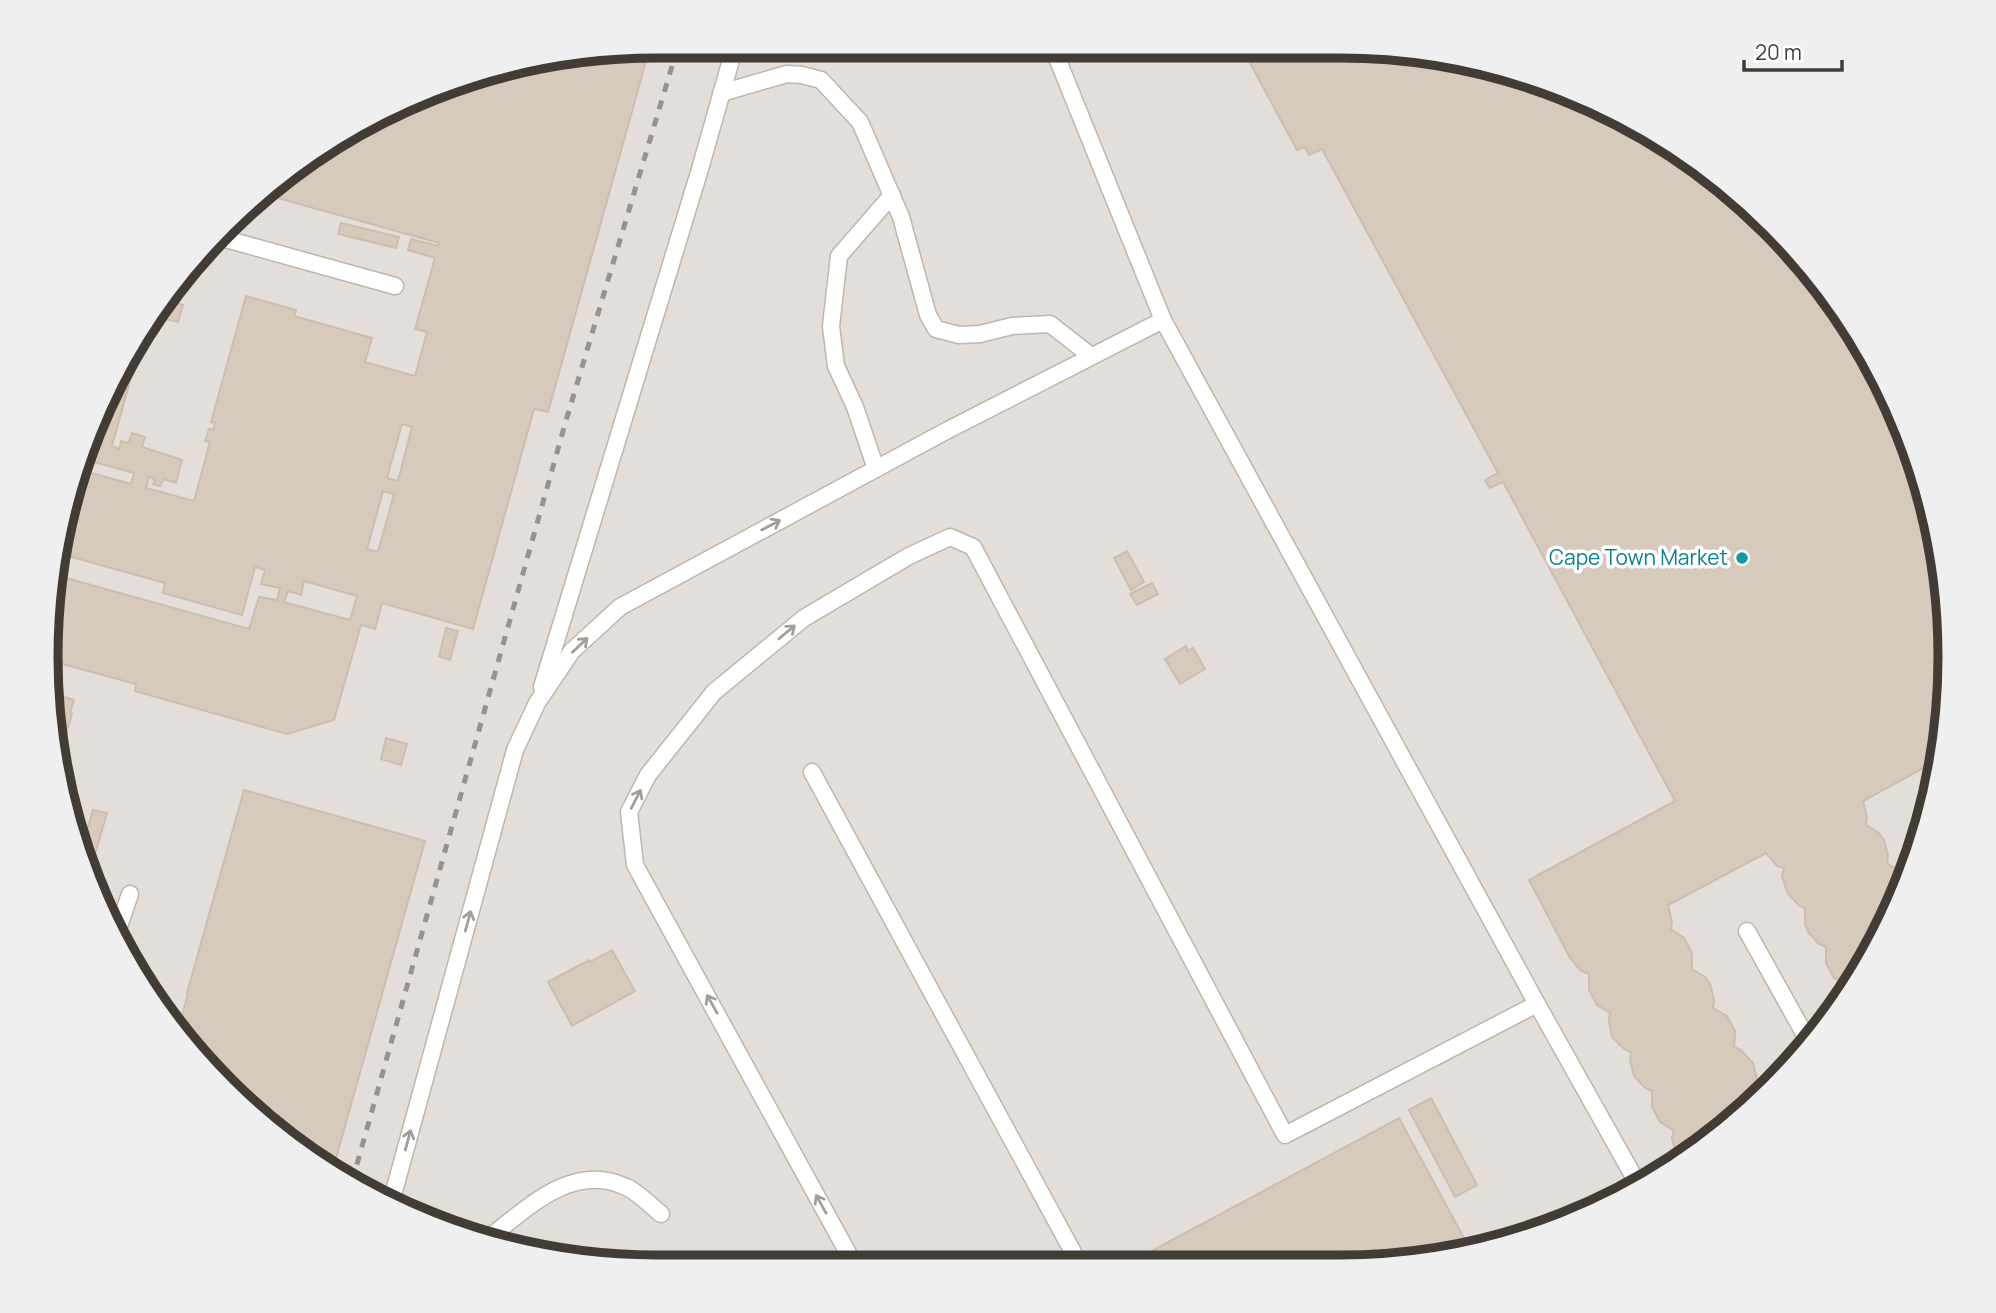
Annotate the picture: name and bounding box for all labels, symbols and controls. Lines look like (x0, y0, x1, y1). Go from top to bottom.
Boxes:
scale bar (1744, 28, 1842, 72)
text: 20 m (1755, 38, 1802, 66)
one-way arrow (761, 518, 781, 532)
place label: Cape Town Market (1549, 543, 1728, 571)
marker: Cape Town Market (1734, 550, 1750, 566)
one-way arrow (778, 624, 796, 640)
one-way arrow (571, 636, 588, 653)
one-way arrow (629, 789, 643, 809)
one-way arrow (463, 910, 476, 932)
one-way arrow (705, 995, 719, 1015)
one-way arrow (402, 1129, 415, 1152)
one-way arrow (814, 1194, 827, 1215)

